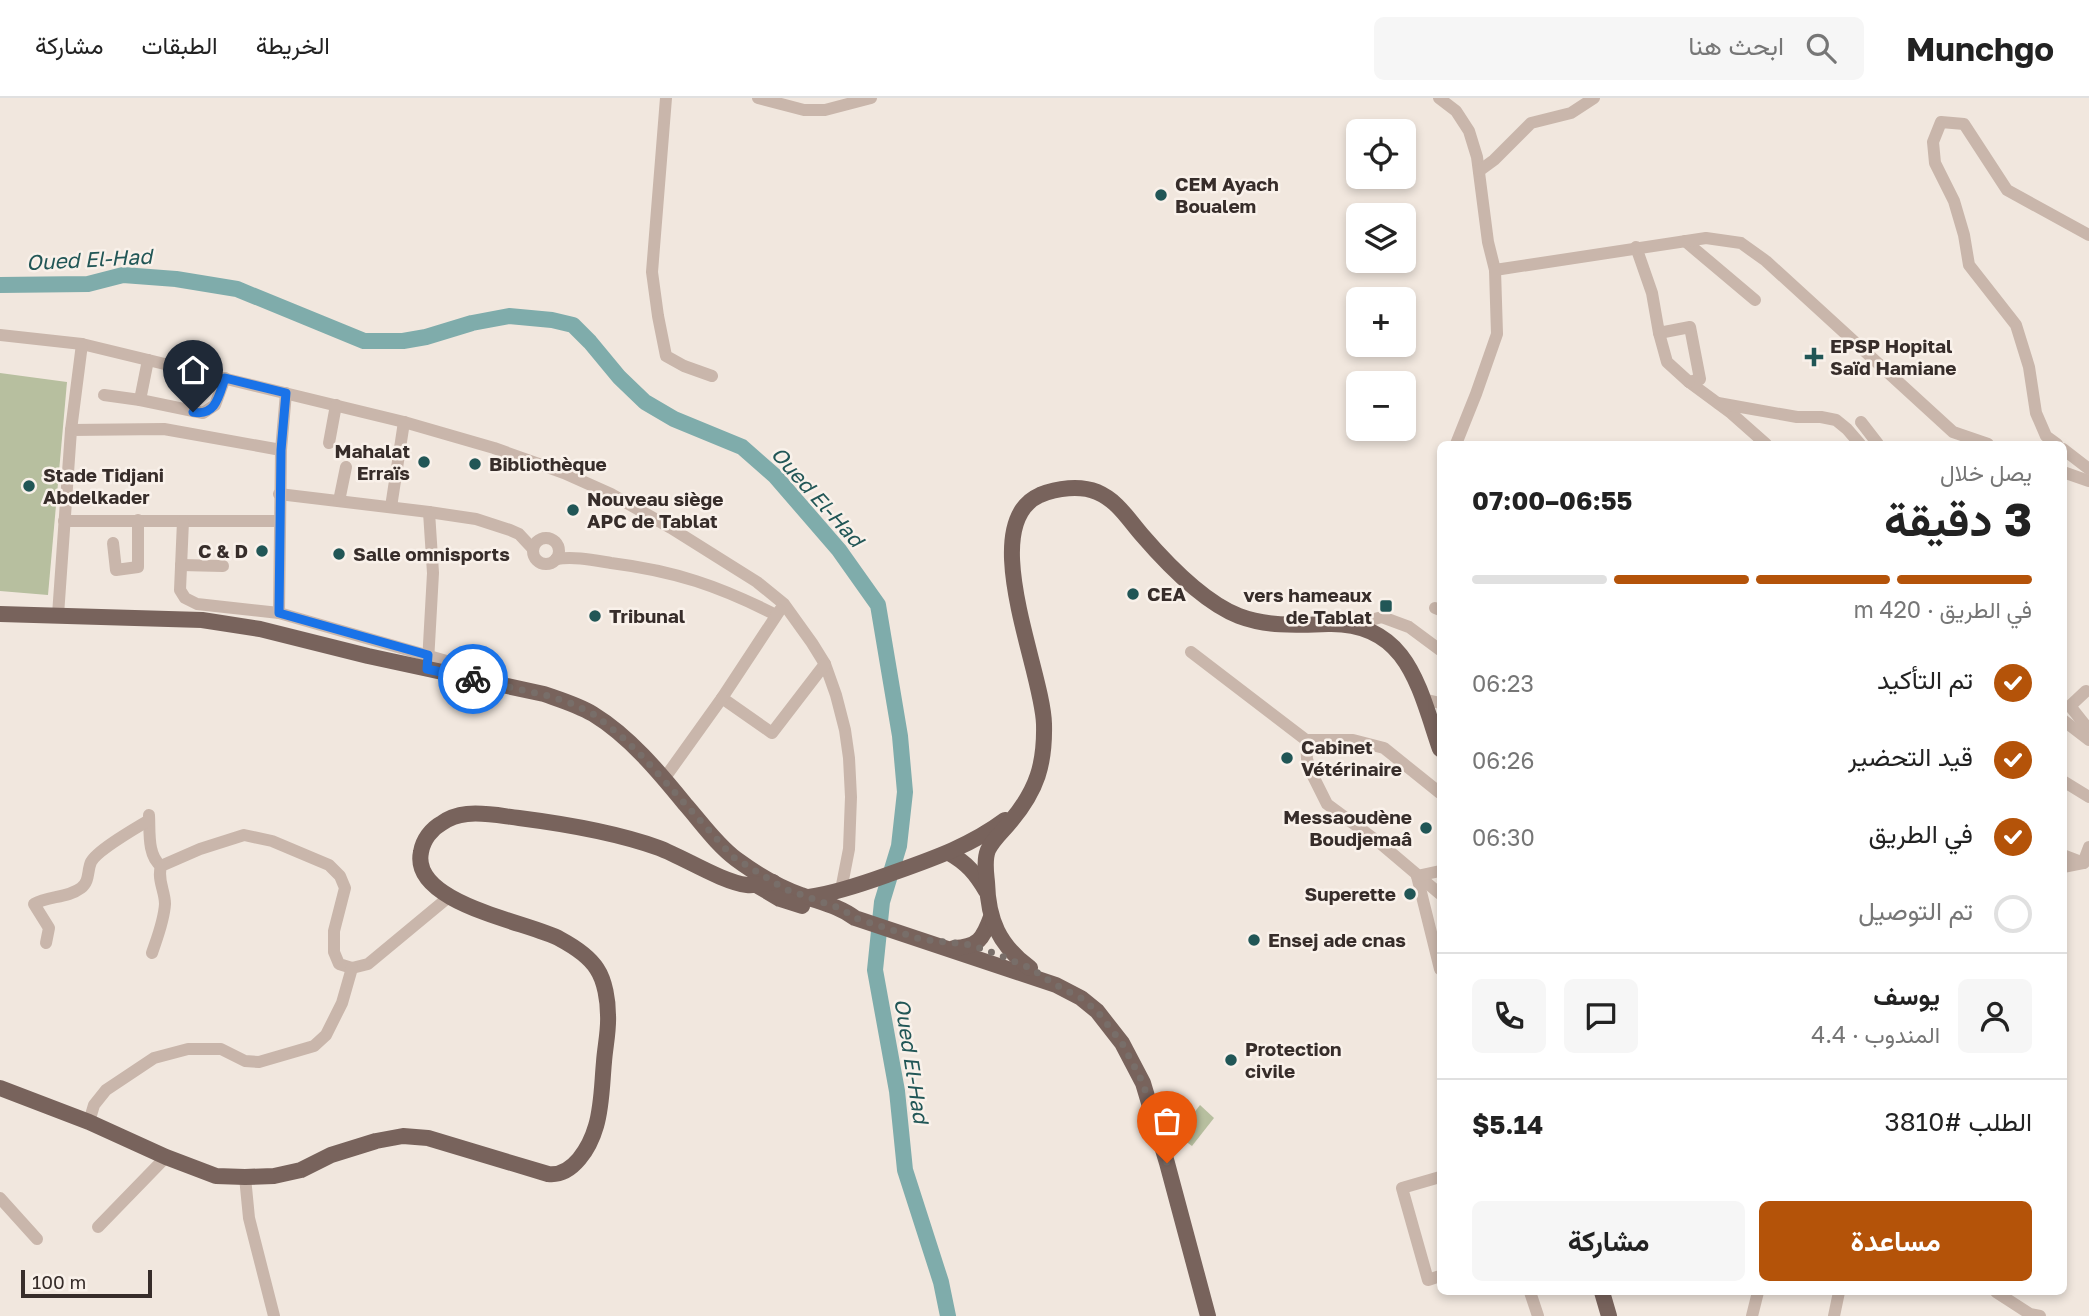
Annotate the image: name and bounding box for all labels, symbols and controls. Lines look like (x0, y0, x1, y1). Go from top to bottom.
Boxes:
search box (1374, 17, 1864, 80)
icon: search (1802, 29, 1840, 67)
text: Munchgo (1906, 29, 2054, 68)
text: مشاركة (35, 30, 103, 59)
text: الطبقات (141, 30, 218, 59)
text: الخريطة (256, 30, 330, 59)
text: ابحث هنا (1688, 30, 1784, 61)
map controls (1346, 119, 1416, 441)
button: locate (1346, 119, 1416, 189)
place label: CEM Ayach Boualem (1175, 172, 1279, 217)
marker: CEM Ayach Boualem (1153, 187, 1169, 203)
button: layers (1346, 203, 1416, 273)
water label: Oued El-Had (25, 243, 155, 275)
button: + (1346, 287, 1416, 357)
place label: EPSP Hopital Saïd Hamiane (1830, 334, 1956, 379)
pin (163, 340, 223, 412)
marker: EPSP Hopital Saïd Hamiane (1804, 347, 1824, 367)
icon: home (174, 351, 212, 389)
button: − (1346, 371, 1416, 441)
place label: Mahalat Erraïs (335, 439, 410, 484)
water label: Oued El-Had (766, 441, 871, 553)
place label: Bibliothèque (489, 452, 607, 475)
marker: Mahalat Erraïs (416, 454, 432, 470)
marker: Bibliothèque (467, 456, 483, 472)
text: يصل خلال (1940, 458, 2032, 486)
place label: Stade Tidjani Abdelkader (43, 463, 164, 508)
marker: Stade Tidjani Abdelkader (21, 478, 37, 494)
text: 06:55–07:00 (1472, 485, 1632, 516)
place label: Nouveau siège APC de Tablat (587, 487, 723, 532)
text: 3 دقيقة (1884, 491, 2032, 546)
marker: Nouveau siège APC de Tablat (565, 502, 581, 518)
place label: C & D (198, 539, 248, 562)
place label: Salle omnisports (353, 542, 510, 565)
marker: C & D (254, 543, 270, 559)
marker: Salle omnisports (331, 546, 347, 562)
place label: CEA (1147, 582, 1187, 605)
place label: vers hameaux de Tablat (1243, 583, 1372, 628)
marker: CEA (1125, 586, 1141, 602)
text: في الطريق · 420 m (1853, 595, 2032, 623)
marker: vers hameaux de Tablat (1378, 598, 1394, 614)
place label: Tribunal (609, 604, 685, 627)
marker: Tribunal (587, 608, 603, 624)
courier (438, 644, 508, 714)
icon: bike (454, 660, 492, 698)
text: تم التأكيد (1877, 664, 1973, 695)
icon: check (1994, 664, 2032, 702)
text: 06:23 (1472, 669, 1534, 697)
place label: Cabinet Vétérinaire (1301, 735, 1402, 780)
text: قيد التحضير (1848, 741, 1973, 772)
icon: check (1994, 741, 2032, 779)
text: 06:26 (1472, 746, 1534, 774)
marker: Cabinet Vétérinaire (1279, 750, 1295, 766)
place label: Messaoudène Boudjemaâ (1283, 805, 1412, 850)
text: في الطريق (1868, 818, 1973, 849)
icon: check (1994, 818, 2032, 856)
marker: Messaoudène Boudjemaâ (1418, 820, 1434, 836)
text: 06:30 (1472, 823, 1535, 851)
place label: Superette (1305, 882, 1396, 905)
marker: Superette (1402, 886, 1418, 902)
text: تم التوصيل (1858, 895, 1973, 926)
place label: Ensej ade cnas (1268, 928, 1406, 951)
marker: Ensej ade cnas (1246, 932, 1262, 948)
button: phone (1472, 979, 1546, 1053)
button: chat (1564, 979, 1638, 1053)
button: person (1958, 979, 2032, 1053)
text: يوسف (1873, 980, 1940, 1011)
water label: Oued El-Had (889, 997, 935, 1127)
text: المندوب · 4.4 (1811, 1020, 1940, 1048)
place label: Protection civile (1245, 1037, 1342, 1082)
marker: Protection civile (1223, 1052, 1239, 1068)
pin (1137, 1091, 1197, 1163)
icon: bag (1148, 1102, 1186, 1140)
text: الطلب #3810 (1885, 1106, 2032, 1137)
text: $5.14 (1472, 1109, 1543, 1140)
button: مشاركة (1472, 1201, 1745, 1281)
button: مساعدة (1759, 1201, 2032, 1281)
scale bar (21, 1267, 152, 1299)
text: 100 m (32, 1270, 86, 1293)

